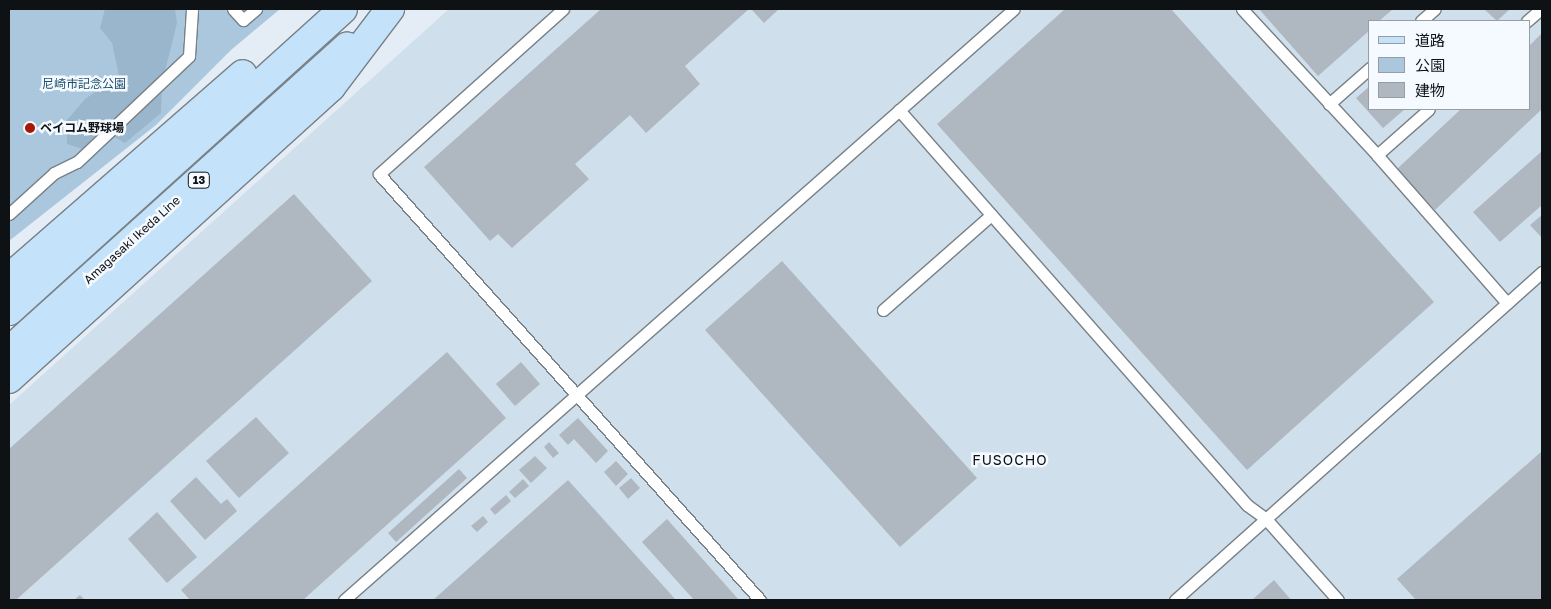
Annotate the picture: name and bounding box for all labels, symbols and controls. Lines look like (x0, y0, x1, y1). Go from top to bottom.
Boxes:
legend (1368, 20, 1531, 110)
text: 道路 (1415, 31, 1445, 49)
text: 公園 (1415, 56, 1445, 74)
park label: 尼崎市記念公園 (42, 77, 126, 91)
text: 建物 (1415, 81, 1445, 99)
place label: ベイコム野球場 (40, 121, 124, 135)
marker: ベイコム野球場 (24, 122, 36, 134)
road number: 13 (188, 172, 210, 188)
street label: Amagasaki Ikeda Line (81, 193, 183, 287)
district label: FUSOCHO (971, 452, 1049, 468)

